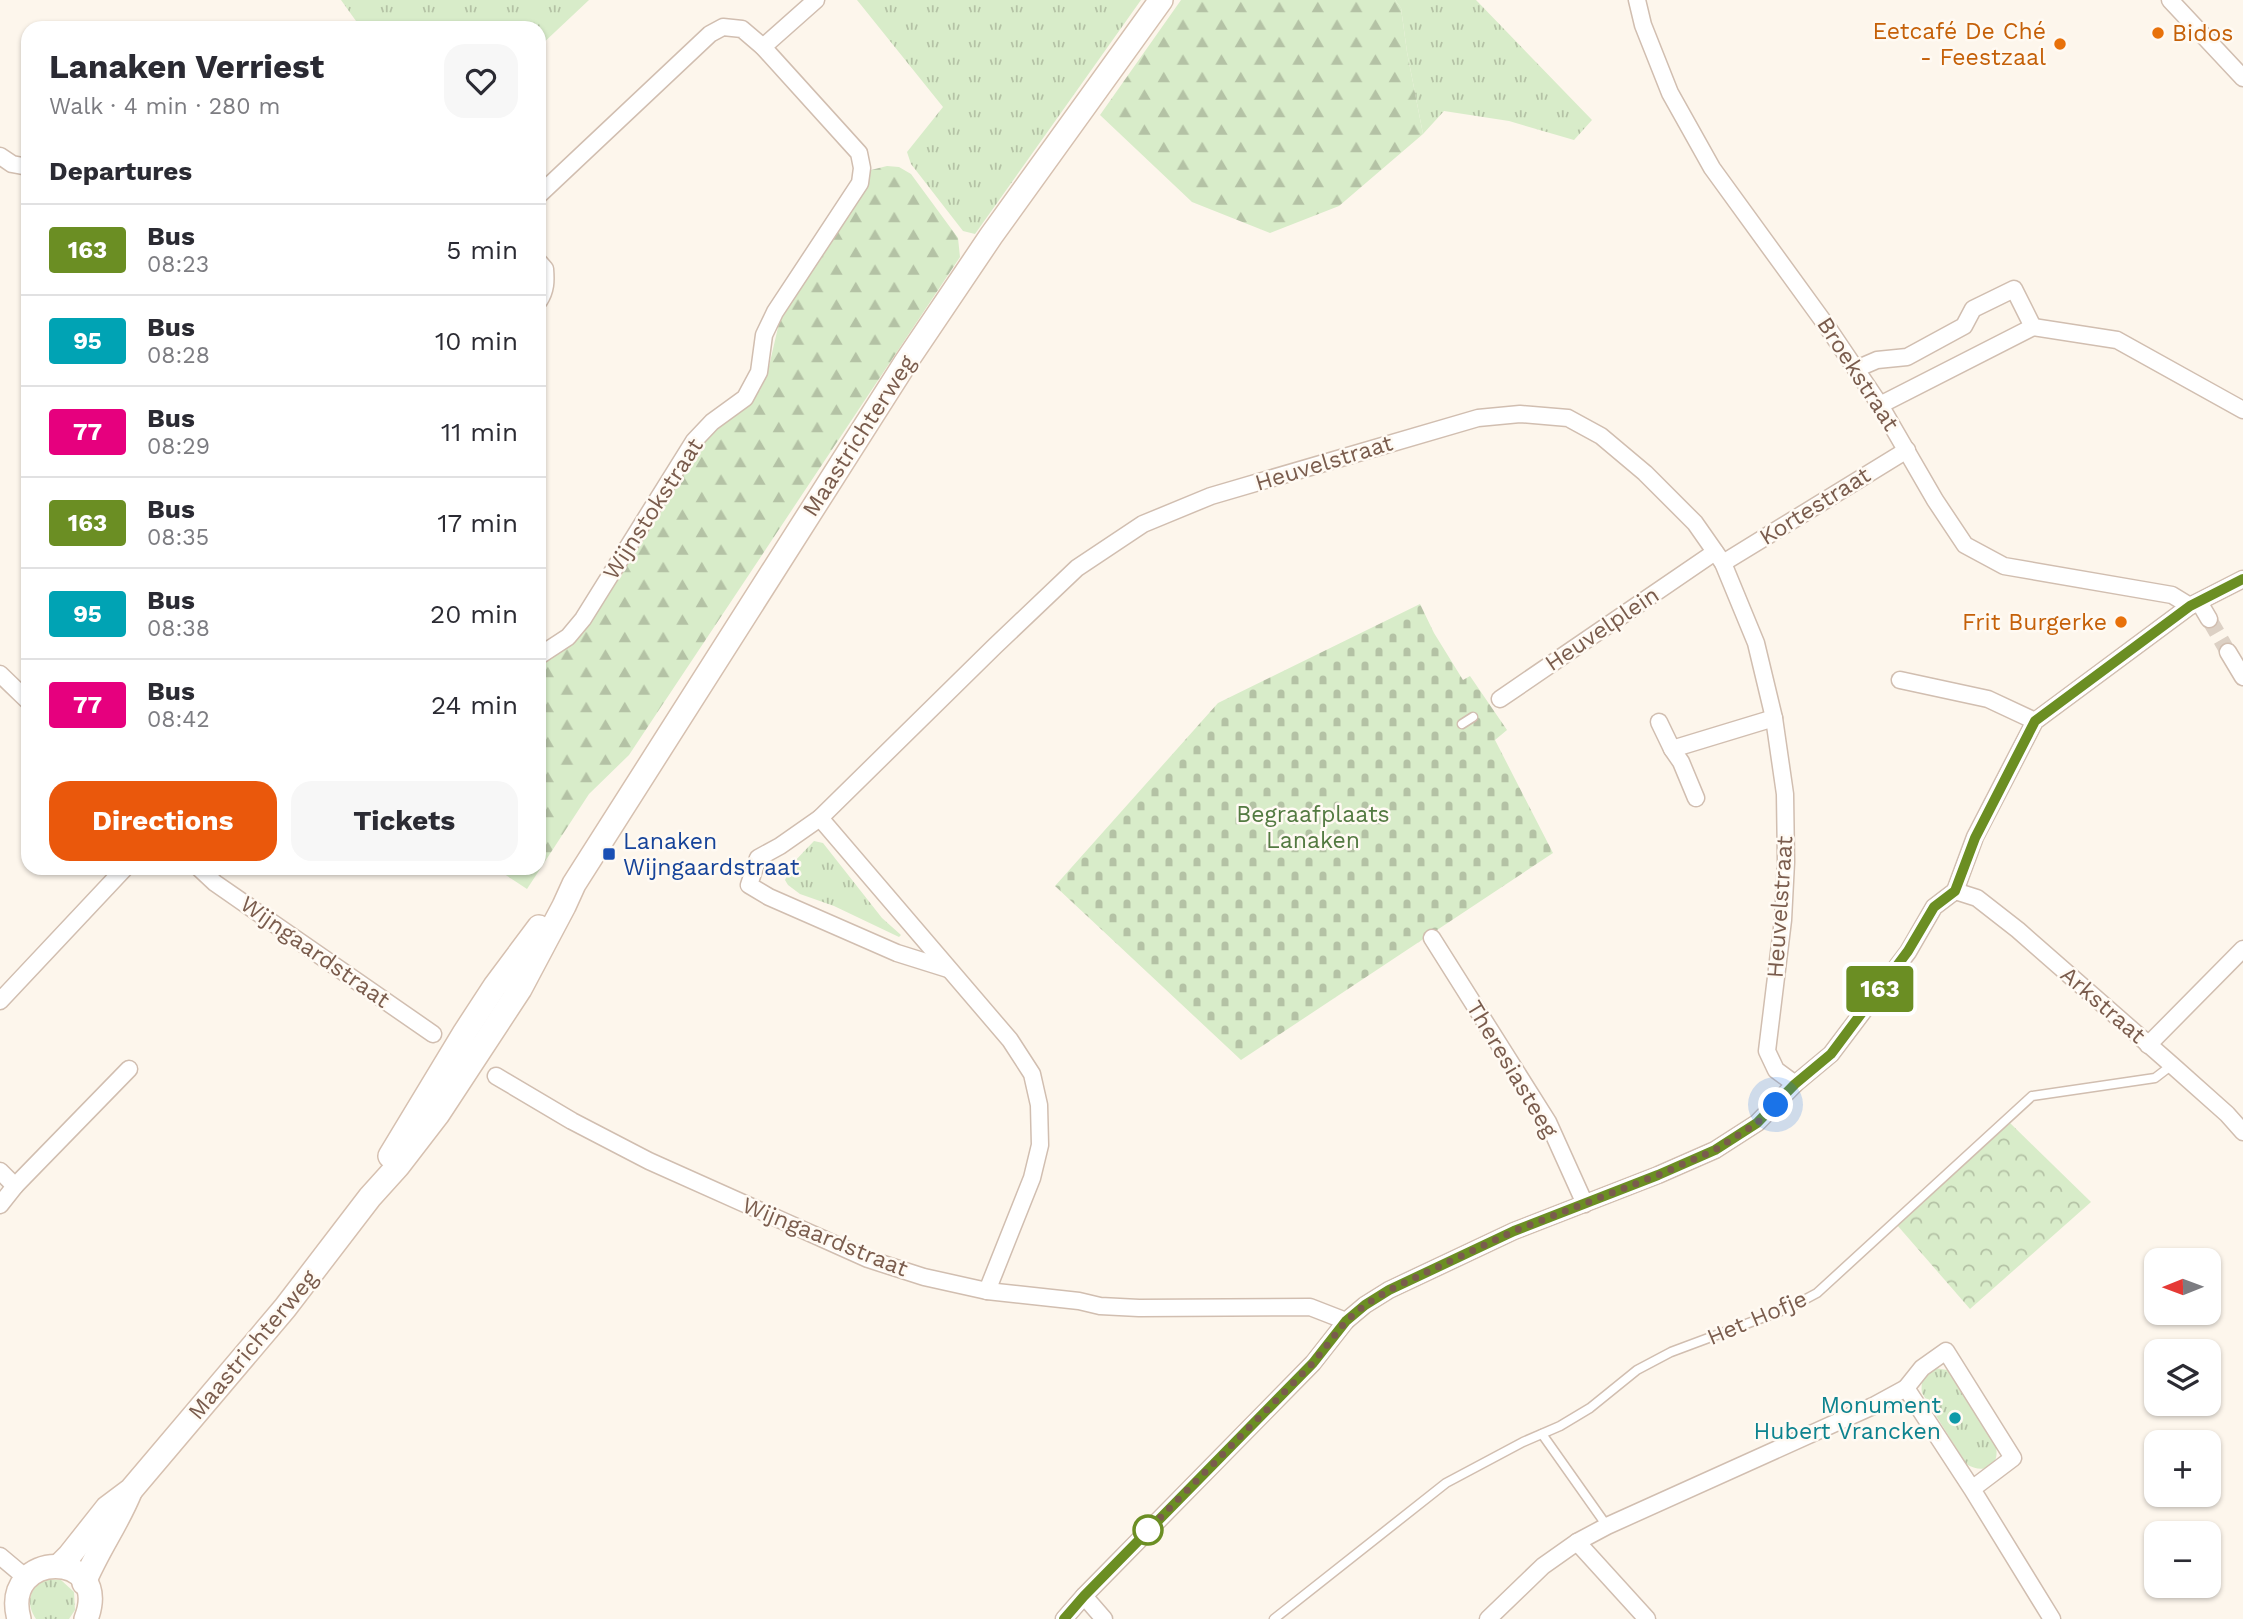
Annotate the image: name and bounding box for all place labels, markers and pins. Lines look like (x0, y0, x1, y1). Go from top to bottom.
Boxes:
place label: Eetcafé De Ché - Feestzaal (1873, 18, 2046, 71)
place label: Bidos (2172, 20, 2233, 47)
marker: Bidos (2150, 25, 2166, 41)
marker: Eetcafé De Ché - Feestzaal (2052, 36, 2068, 52)
place label: Frit Burgerke (1962, 609, 2107, 636)
marker: Frit Burgerke (2113, 614, 2129, 630)
place label: Lanaken Wijngaardstraat (623, 828, 800, 881)
marker: Lanaken Wijngaardstraat (601, 846, 617, 862)
place label: Monument Hubert Vrancken (1754, 1392, 1941, 1445)
marker: Monument Hubert Vrancken (1947, 1410, 1963, 1426)
unlabelled marker (1133, 1515, 1163, 1545)

